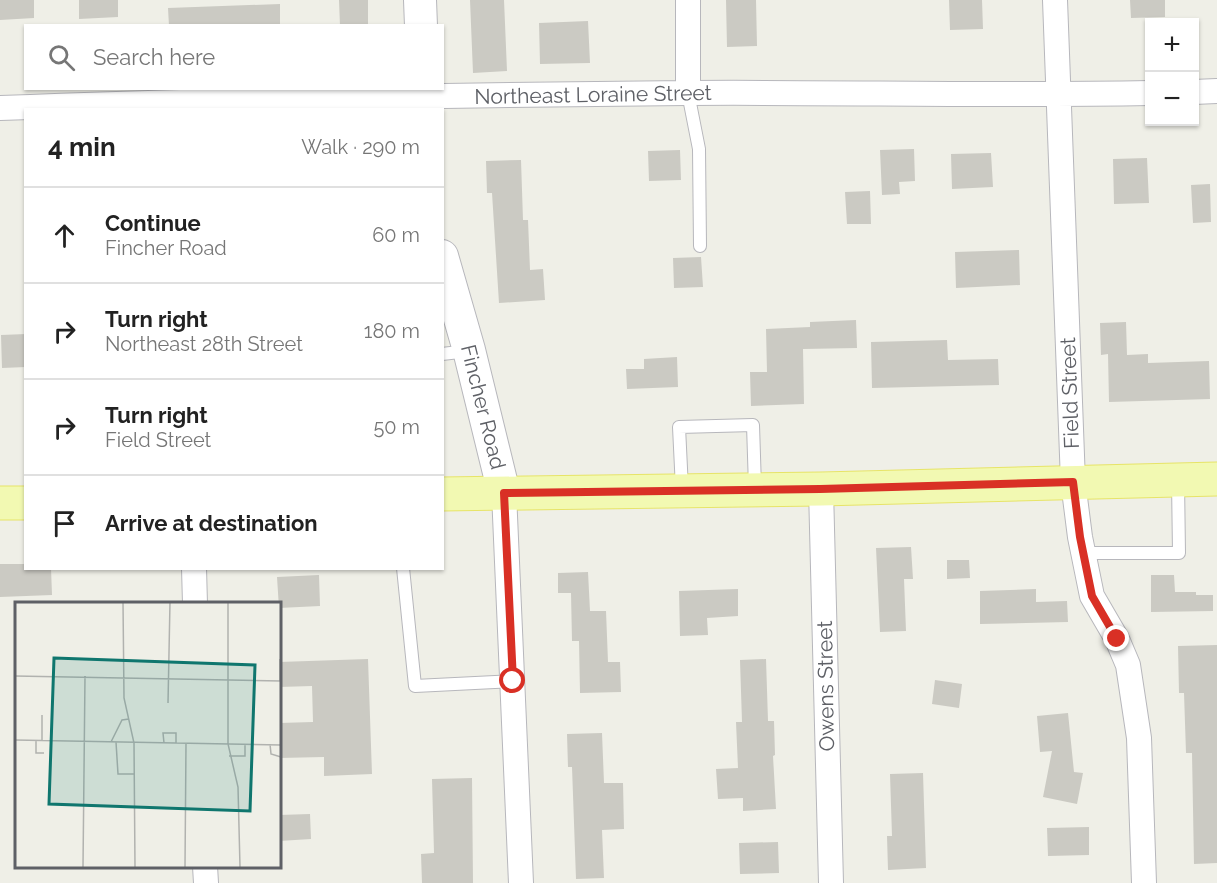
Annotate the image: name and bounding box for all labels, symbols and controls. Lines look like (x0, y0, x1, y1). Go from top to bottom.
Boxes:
map controls (1145, 18, 1199, 126)
button: + (1145, 18, 1199, 72)
search box (24, 24, 444, 90)
icon: search (45, 41, 78, 74)
text: Search here (93, 44, 215, 70)
button: − (1145, 72, 1199, 126)
street label: Northeast Loraine Street (474, 80, 712, 109)
text: 4 min (48, 132, 116, 162)
text: Walk · 290 m (301, 135, 420, 159)
text: Continue (105, 210, 201, 236)
icon: ahead (48, 219, 81, 252)
text: 60 m (372, 223, 420, 247)
text: Fincher Road (105, 236, 227, 260)
text: Turn right (105, 306, 208, 332)
icon: right (48, 315, 81, 348)
text: 180 m (364, 319, 420, 343)
text: Northeast 28th Street (105, 332, 303, 356)
street label: Field Street (1055, 337, 1084, 449)
street label: Fincher Road (456, 342, 511, 472)
text: Turn right (105, 402, 208, 428)
icon: right (48, 411, 81, 444)
text: 50 m (373, 415, 420, 439)
text: Field Street (105, 428, 211, 452)
icon: arrive (48, 507, 81, 540)
text: Arrive at destination (105, 510, 318, 536)
inset map (15, 602, 280, 868)
street label: Owens Street (812, 620, 839, 752)
route end (1103, 625, 1129, 651)
route start (499, 667, 525, 693)

